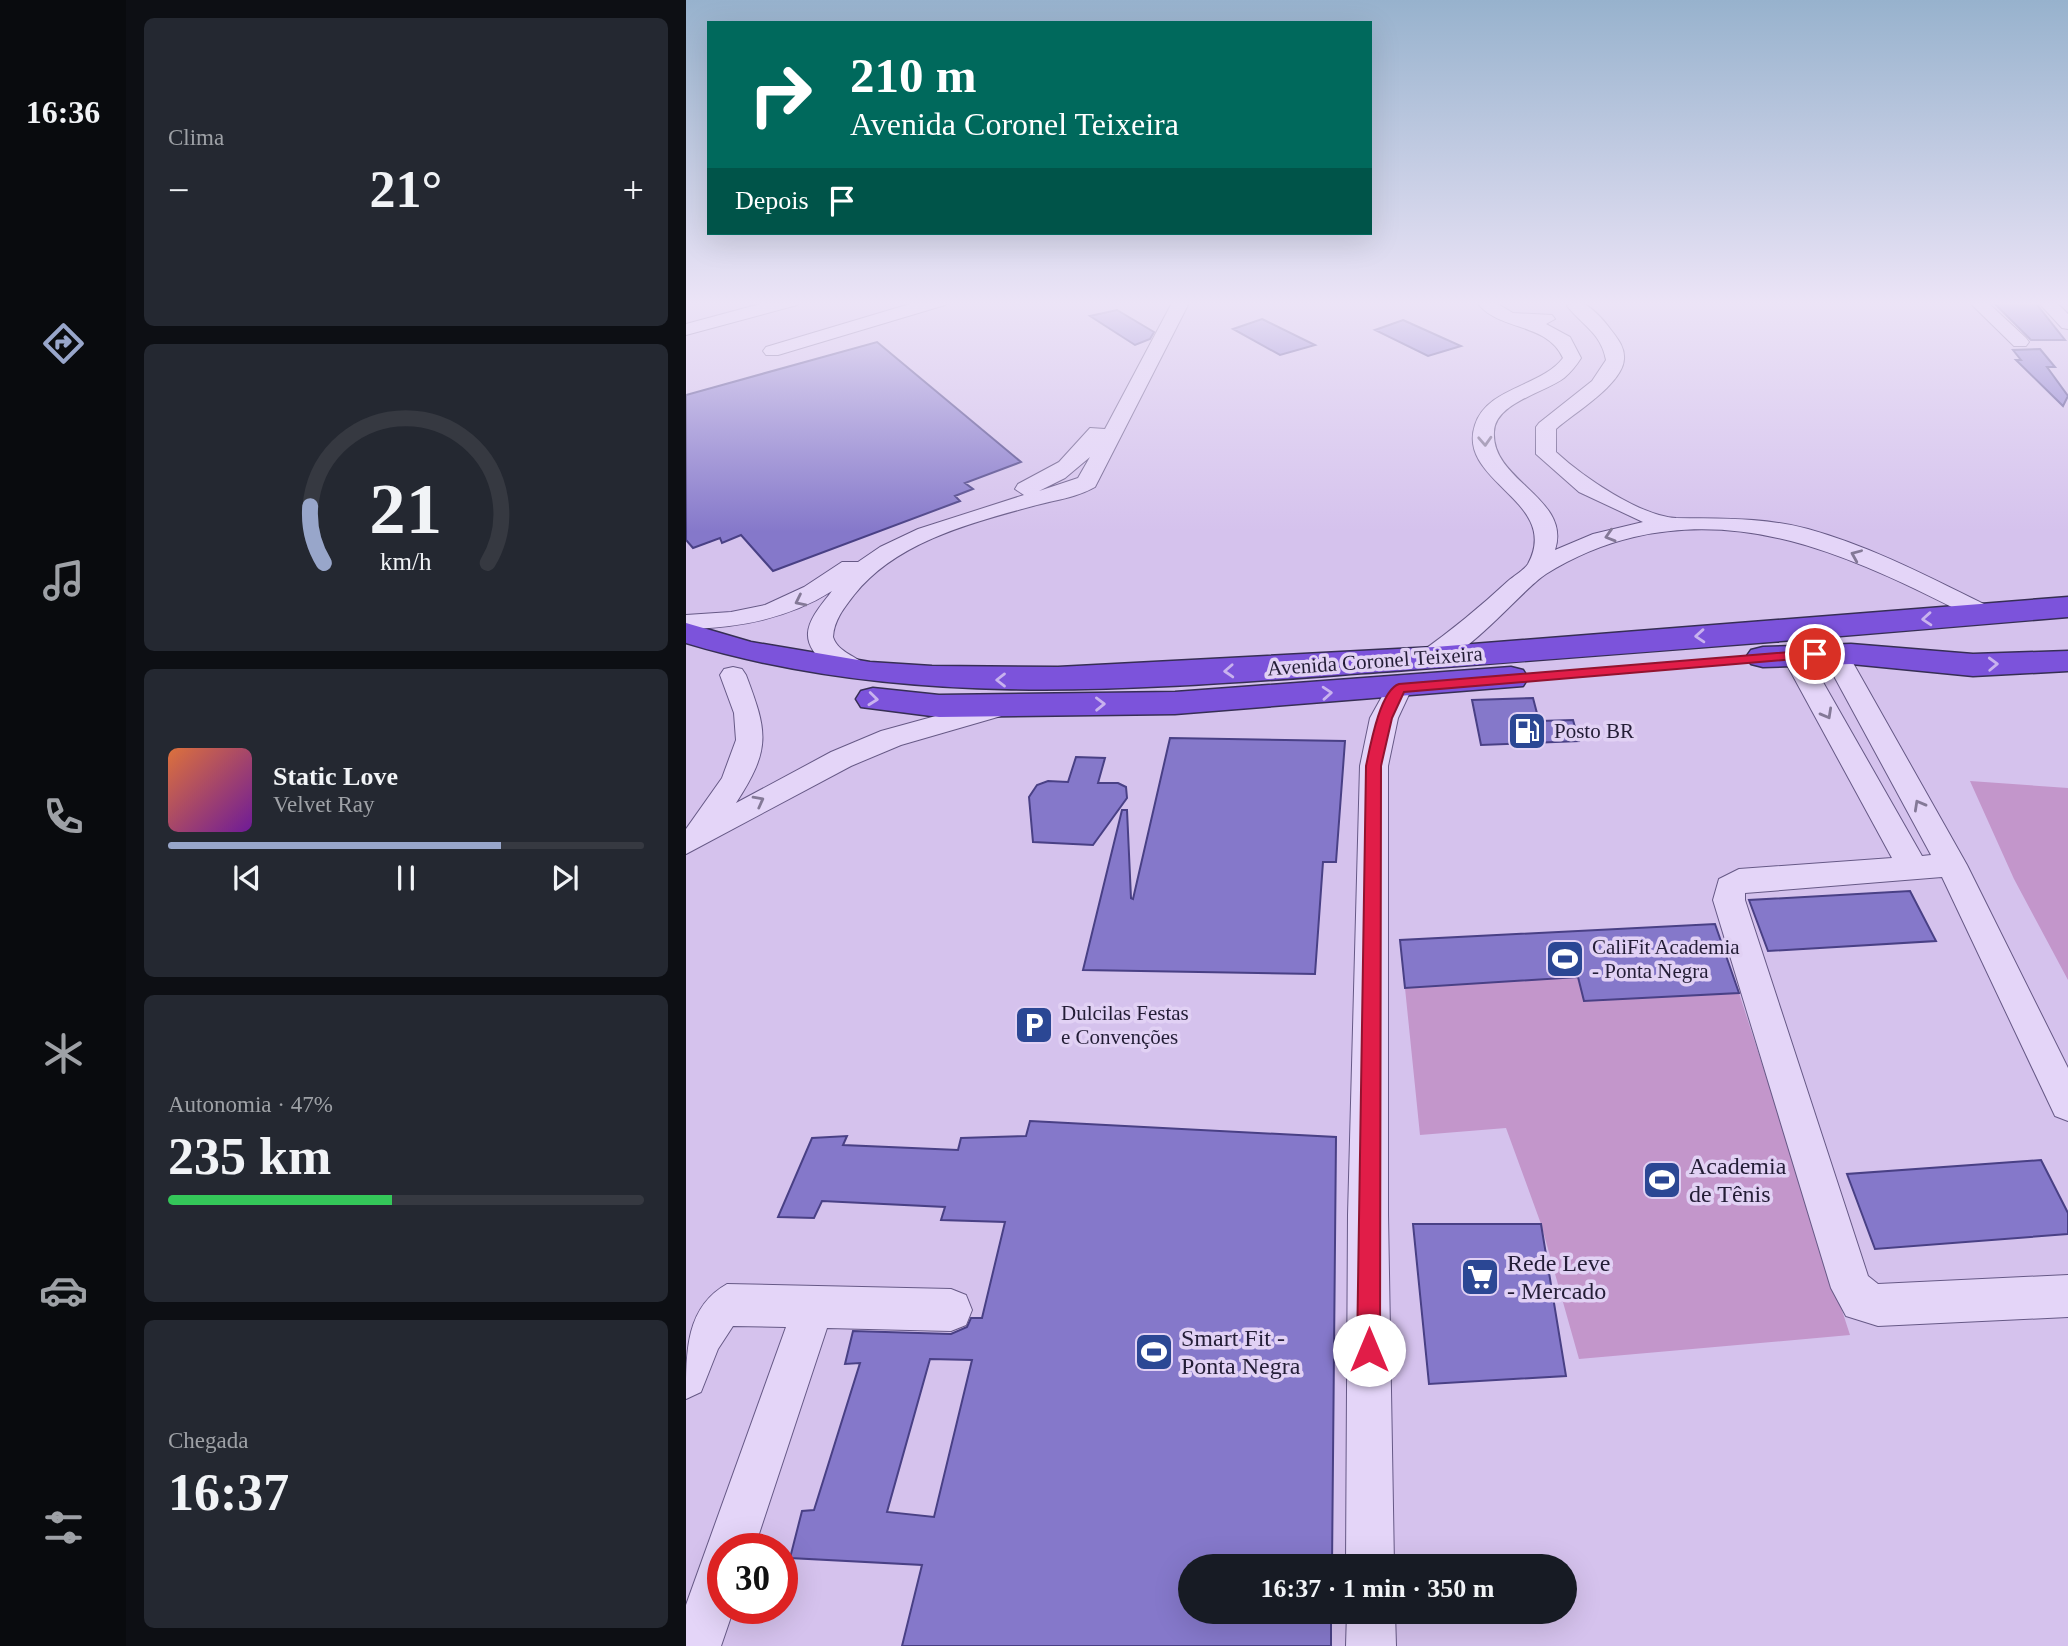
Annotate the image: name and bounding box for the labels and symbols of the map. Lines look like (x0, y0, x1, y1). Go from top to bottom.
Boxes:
one-way arrow (1477, 436, 1492, 447)
one-way arrow (1604, 528, 1616, 542)
one-way arrow (1851, 549, 1863, 563)
one-way arrow (795, 592, 807, 606)
one-way arrow (1921, 611, 1932, 626)
pin (1785, 624, 1845, 684)
one-way arrow (1694, 628, 1705, 643)
street label: Avenida Coronel Teixeira (1266, 641, 1484, 680)
one-way arrow (1988, 657, 1999, 672)
one-way arrow (1223, 663, 1234, 678)
one-way arrow (996, 672, 1006, 688)
one-way arrow (1322, 686, 1333, 701)
one-way arrow (867, 692, 878, 707)
one-way arrow (1094, 697, 1105, 712)
one-way arrow (1819, 706, 1832, 719)
fuel station icon: Posto BR (1506, 710, 1548, 752)
place label: Posto BR (1554, 719, 1634, 743)
one-way arrow (752, 796, 764, 809)
one-way arrow (1913, 800, 1927, 812)
place label: CaliFit Academia - Ponta Negra (1592, 935, 1740, 983)
sports icon: CaliFit Academia - Ponta Negra (1544, 938, 1586, 980)
place label: Dulcilas Festas e Convenções (1061, 1001, 1189, 1049)
parking icon: Dulcilas Festas e Convenções (1013, 1004, 1055, 1046)
place label: Academia de Tênis (1689, 1153, 1787, 1207)
sports icon: Academia de Tênis (1641, 1159, 1683, 1201)
place label: Rede Leve - Mercado (1507, 1250, 1610, 1304)
supermarket icon: Rede Leve - Mercado (1459, 1256, 1501, 1298)
position arrow (1332, 1313, 1406, 1387)
place label: Smart Fit - Ponta Negra (1181, 1325, 1301, 1379)
sports icon: Smart Fit - Ponta Negra (1133, 1331, 1175, 1373)
speed limit sign: 30 (707, 1533, 798, 1624)

